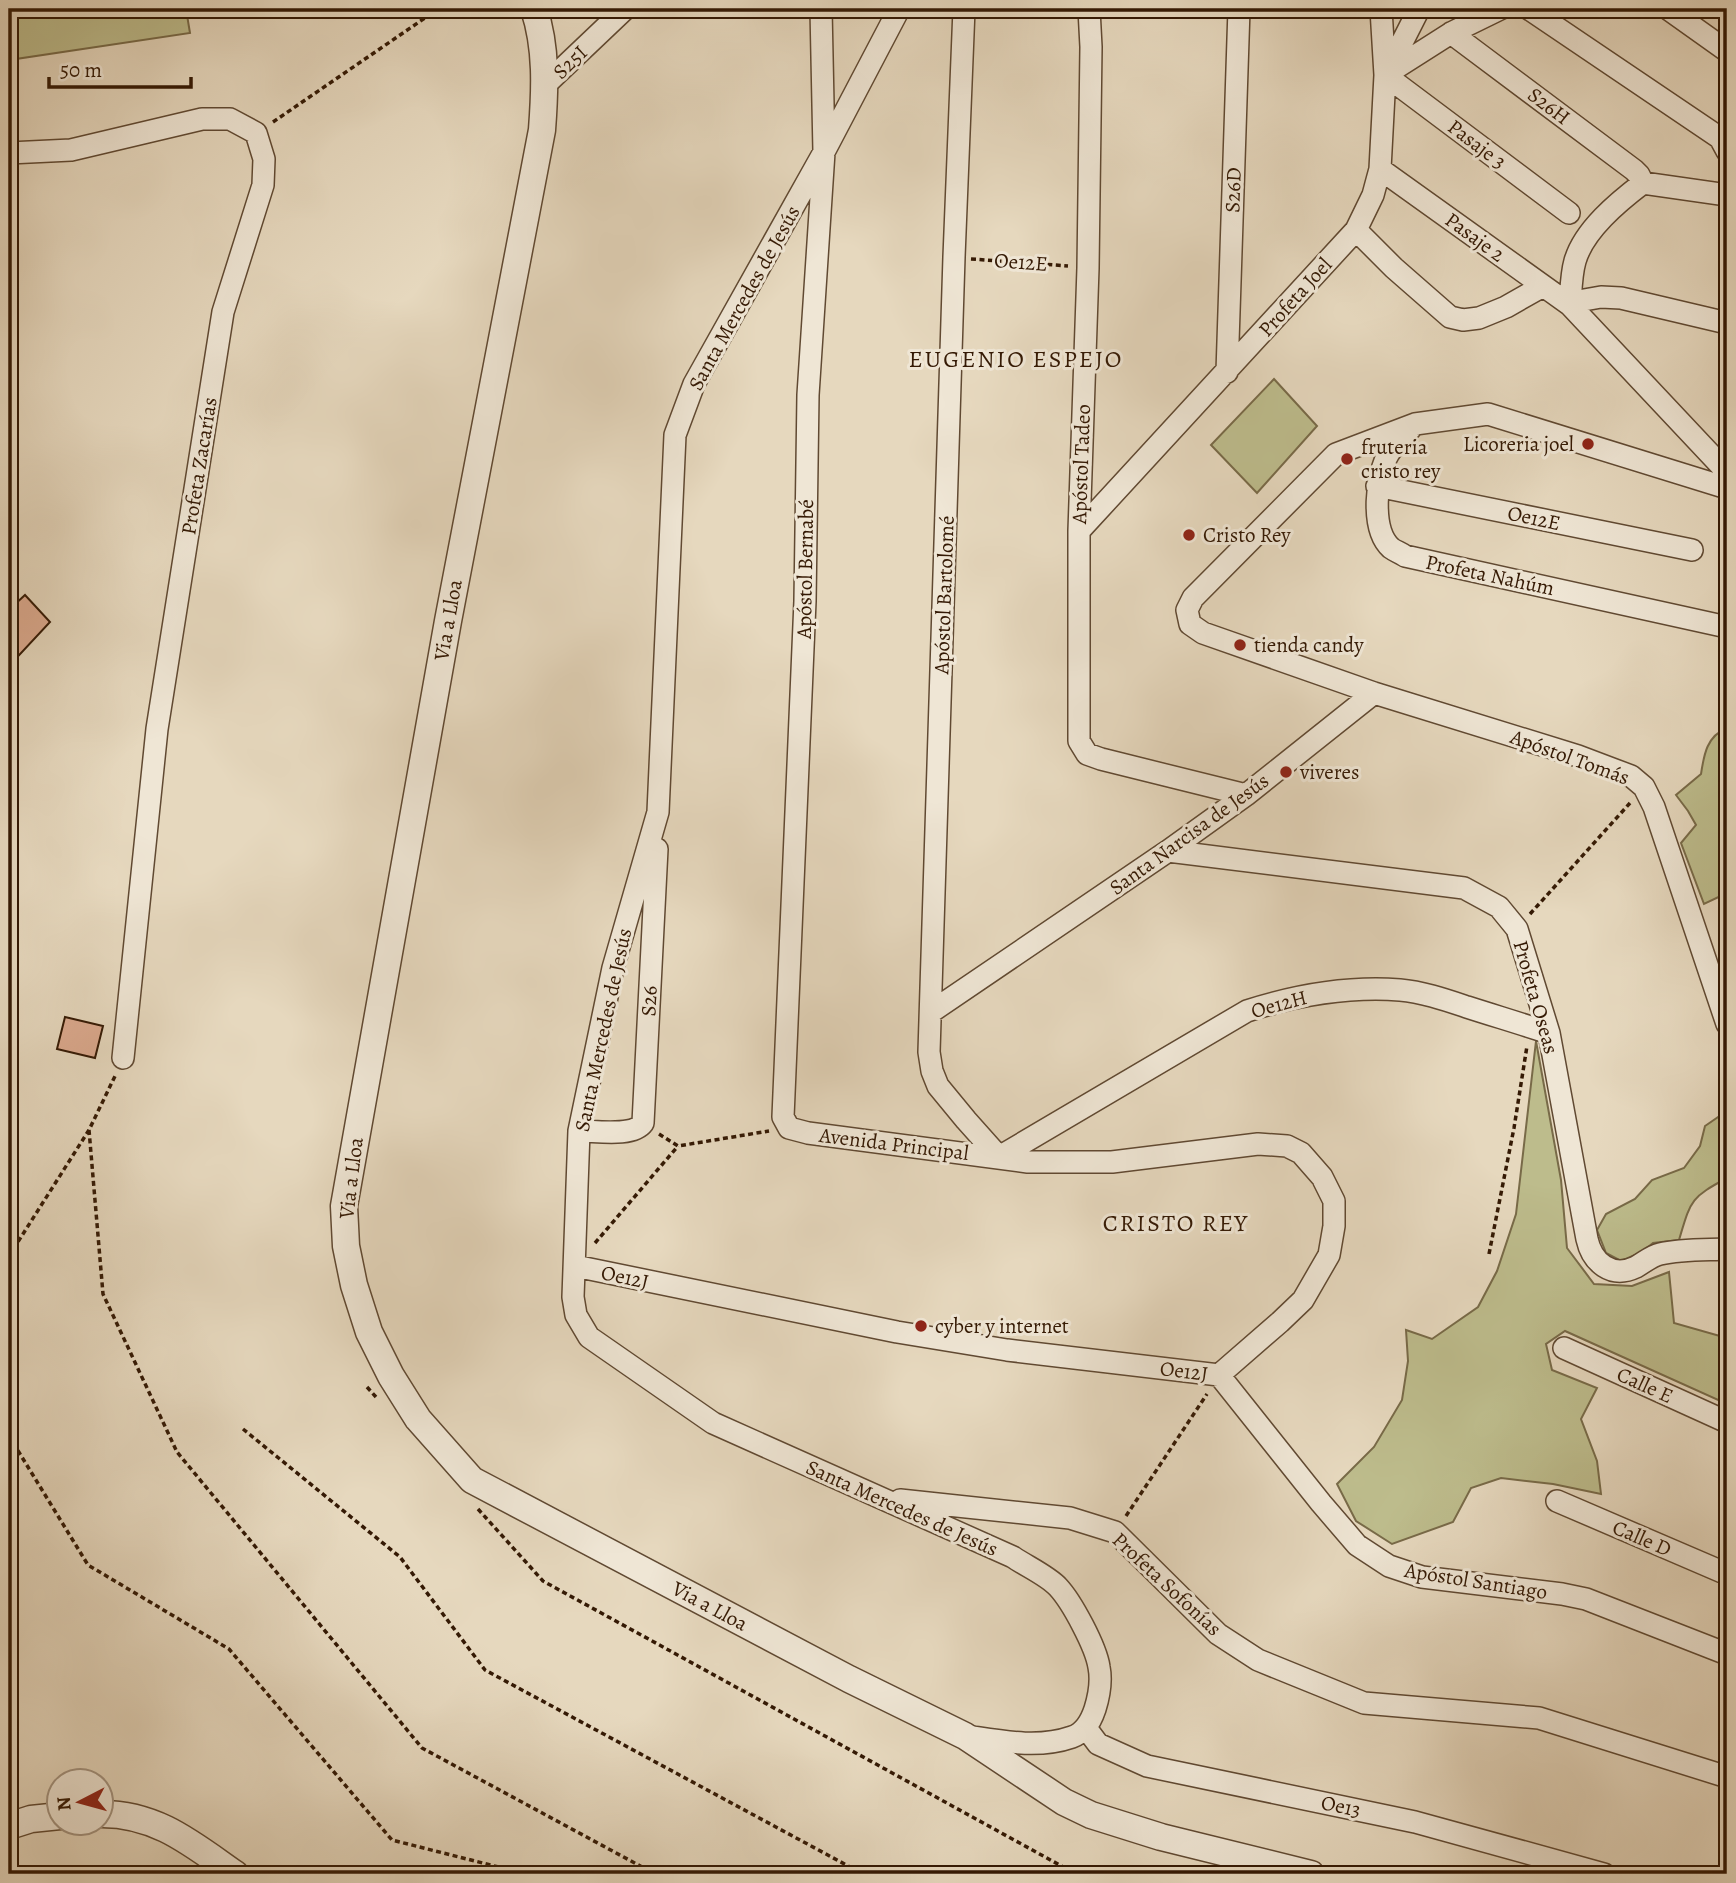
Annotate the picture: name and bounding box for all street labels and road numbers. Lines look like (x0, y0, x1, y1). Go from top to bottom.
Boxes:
street label: S25I (547, 39, 593, 85)
street label: S26H (1522, 81, 1576, 131)
street label: Pasaje 3 (1442, 113, 1512, 175)
street label: S26D (1218, 167, 1248, 213)
street label: Santa Mercedes de Jesús (682, 201, 806, 395)
street label: Pasaje 2 (1439, 206, 1511, 268)
street label: Oe12E (993, 246, 1049, 278)
street label: Profeta Joel (1252, 251, 1338, 343)
street label: Profeta Zacarías (174, 395, 224, 537)
street label: Apóstol Tadeo (1065, 404, 1097, 525)
street label: Apóstol Bernabé (790, 499, 820, 640)
street label: Oe12E (1505, 499, 1563, 537)
street label: Apóstol Bartolomé (927, 515, 961, 676)
street label: Profeta Nahúm (1423, 548, 1557, 602)
street label: Via a Lloa (427, 577, 469, 664)
street label: Apóstol Tomás (1506, 722, 1633, 792)
street label: Santa Narcisa de Jesús (1104, 767, 1274, 901)
street label: Santa Mercedes de Jesús (568, 926, 638, 1134)
street label: Profeta Oseas (1506, 937, 1566, 1057)
street label: Oe12H (1248, 983, 1310, 1025)
street label: S26 (634, 985, 664, 1017)
street label: Avenida Principal (817, 1121, 970, 1167)
street label: Via a Lloa (332, 1135, 370, 1221)
street label: Oe12J (599, 1258, 651, 1296)
street label: Oe12J (1158, 1354, 1210, 1388)
street label: Calle E (1612, 1360, 1678, 1410)
street label: Santa Mercedes de Jesús (802, 1453, 1002, 1563)
street label: Calle D (1608, 1513, 1676, 1563)
street label: Profeta Sofonías (1106, 1526, 1228, 1642)
street label: Apóstol Santiago (1402, 1556, 1549, 1606)
street label: Via a Lloa (666, 1574, 753, 1638)
street label: Oe13 (1319, 1788, 1363, 1824)

